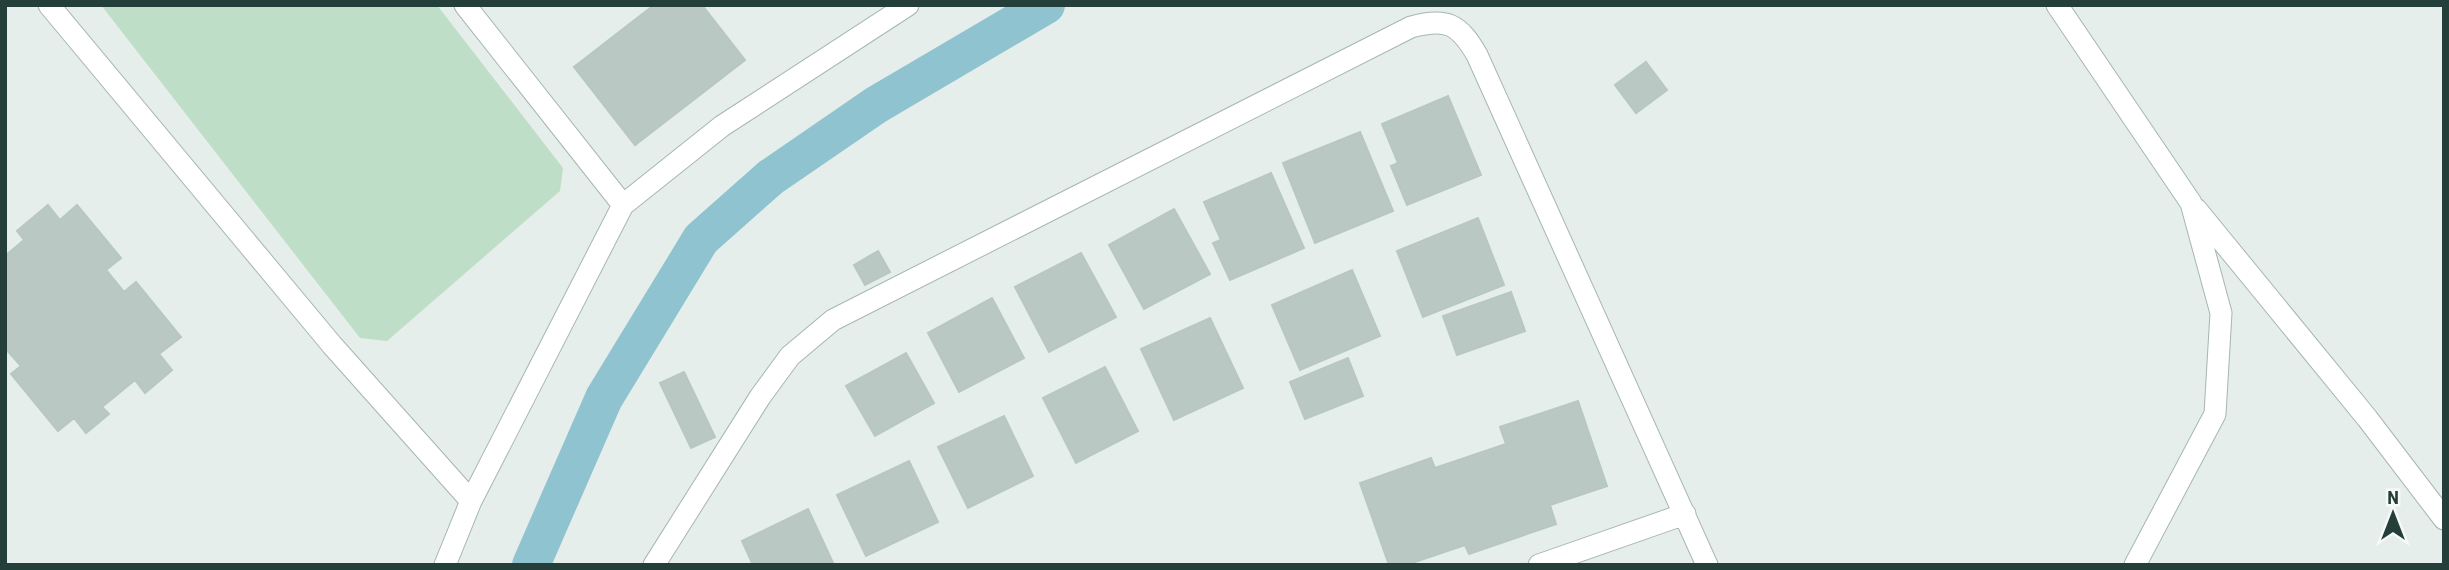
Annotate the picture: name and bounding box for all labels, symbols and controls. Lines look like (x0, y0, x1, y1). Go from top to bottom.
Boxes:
north arrow (2358, 479, 2428, 549)
text: N (2387, 486, 2399, 509)

